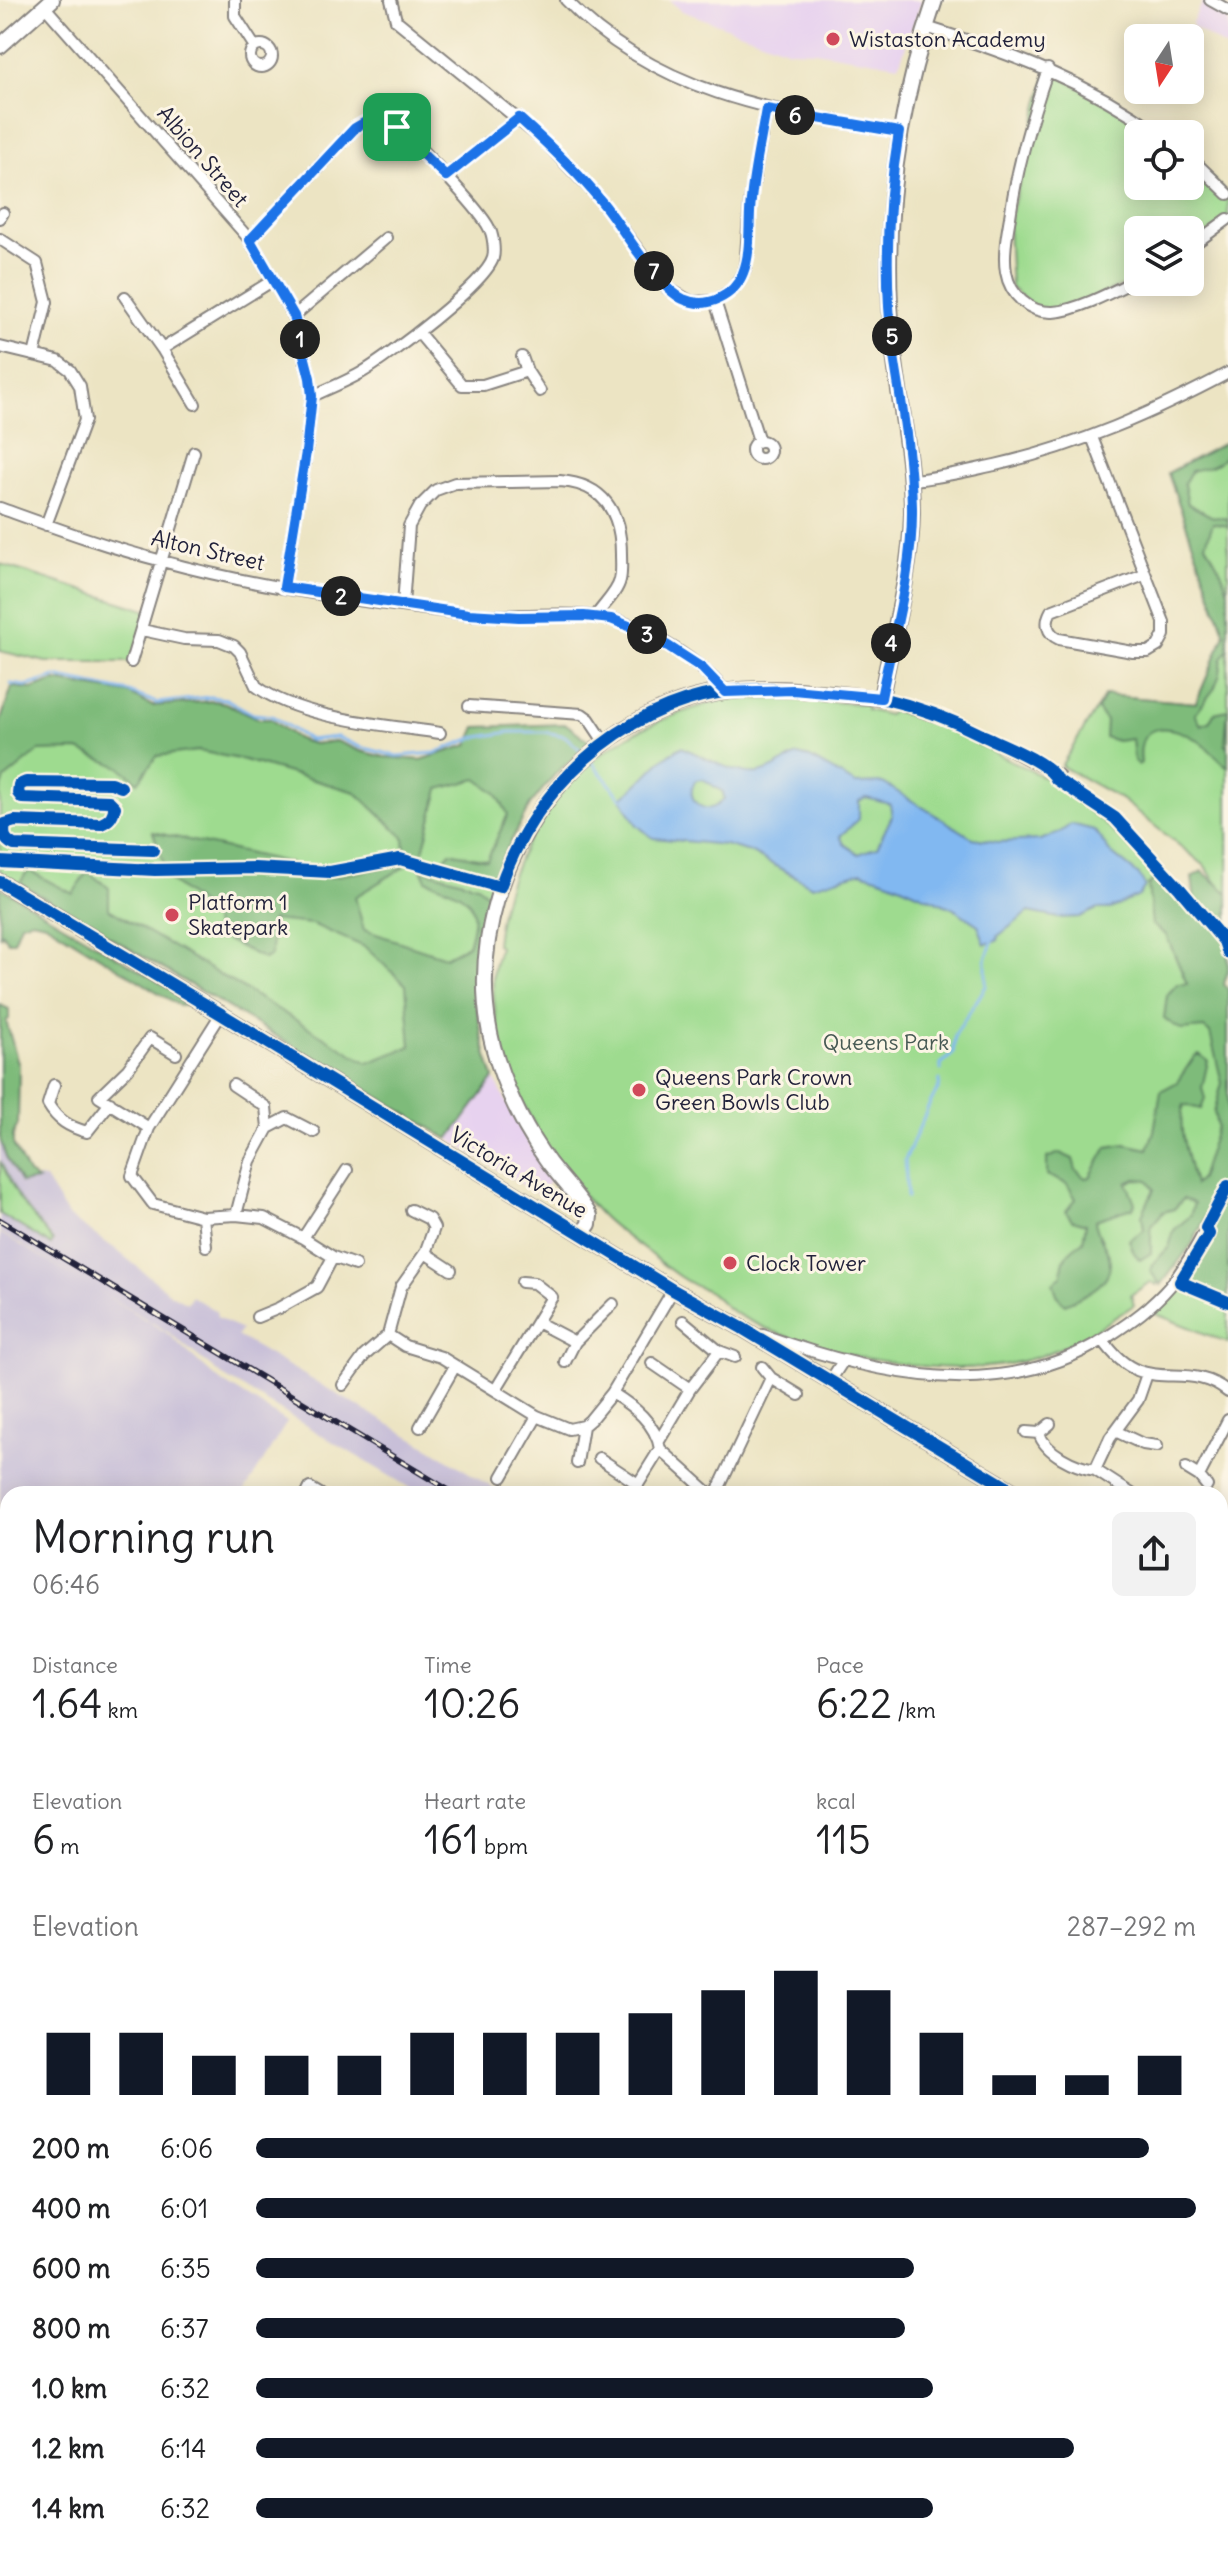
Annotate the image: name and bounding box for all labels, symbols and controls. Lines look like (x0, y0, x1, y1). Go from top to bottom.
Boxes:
north arrow (1124, 24, 1204, 104)
map controls (1124, 24, 1204, 296)
place label: Wistaston Academy (849, 25, 1046, 53)
marker: Wistaston Academy (824, 30, 842, 48)
pin (363, 93, 431, 161)
pin: 6 (775, 95, 815, 135)
street label: Albion Street (151, 100, 255, 212)
text: 6 (789, 101, 801, 129)
icon: arrive (375, 105, 419, 149)
button: locate (1124, 120, 1204, 200)
button: layers (1124, 216, 1204, 296)
pin: 7 (634, 251, 674, 291)
text: 7 (649, 257, 659, 285)
pin: 5 (872, 316, 912, 356)
pin: 1 (280, 319, 320, 359)
text: 5 (886, 322, 898, 350)
text: 1 (296, 325, 304, 353)
street label: Alton Street (149, 523, 267, 577)
pin: 2 (321, 576, 361, 616)
text: 2 (335, 582, 347, 610)
pin: 3 (627, 614, 667, 654)
text: 3 (641, 620, 653, 648)
pin: 4 (871, 623, 911, 663)
text: 4 (885, 629, 897, 657)
place label: Platform 1 Skatepark (188, 888, 288, 941)
marker: Platform 1 Skatepark (163, 906, 181, 924)
park label: Queens Park (823, 1028, 949, 1056)
place label: Queens Park Crown Green Bowls Club (655, 1063, 852, 1116)
marker: Queens Park Crown Green Bowls Club (630, 1081, 648, 1099)
street label: Victoria Avenue (445, 1120, 593, 1224)
place label: Clock Tower (746, 1249, 866, 1277)
marker: Clock Tower (721, 1254, 739, 1272)
text: Morning run (32, 1510, 275, 1565)
button: share (1112, 1512, 1196, 1596)
text: 06:46 (32, 1568, 100, 1601)
text: Distance (32, 1651, 118, 1679)
text: Time (424, 1651, 472, 1679)
text: Pace (816, 1651, 864, 1679)
text: 1.64 (32, 1679, 102, 1729)
text: 10:26 (424, 1679, 520, 1729)
text: 6:22 (816, 1679, 892, 1729)
text: km (102, 1696, 138, 1724)
text: /km (892, 1696, 936, 1724)
text: Elevation (32, 1787, 122, 1815)
text: Heart rate (424, 1787, 526, 1815)
text: kcal (816, 1787, 856, 1815)
text: 6 (32, 1815, 55, 1865)
text: 161 (424, 1815, 479, 1865)
text: 115 (816, 1815, 871, 1865)
text: m (55, 1832, 80, 1860)
text: bpm (479, 1832, 528, 1860)
text: Elevation (32, 1910, 139, 1943)
text: 287–292 m (1067, 1910, 1196, 1943)
text: 200 m (32, 2132, 109, 2165)
text: 6:06 (160, 2132, 213, 2165)
text: 400 m (32, 2192, 110, 2225)
text: 6:01 (160, 2192, 208, 2225)
text: 600 m (32, 2252, 110, 2285)
text: 6:35 (160, 2252, 211, 2285)
text: 800 m (32, 2312, 110, 2345)
text: 6:37 (160, 2312, 208, 2345)
text: 1.0 km (32, 2372, 107, 2405)
text: 6:32 (160, 2372, 210, 2405)
text: 1.2 km (32, 2432, 104, 2465)
text: 6:14 (160, 2432, 206, 2465)
text: 1.4 km (32, 2492, 105, 2525)
text: 6:32 (160, 2492, 210, 2525)

